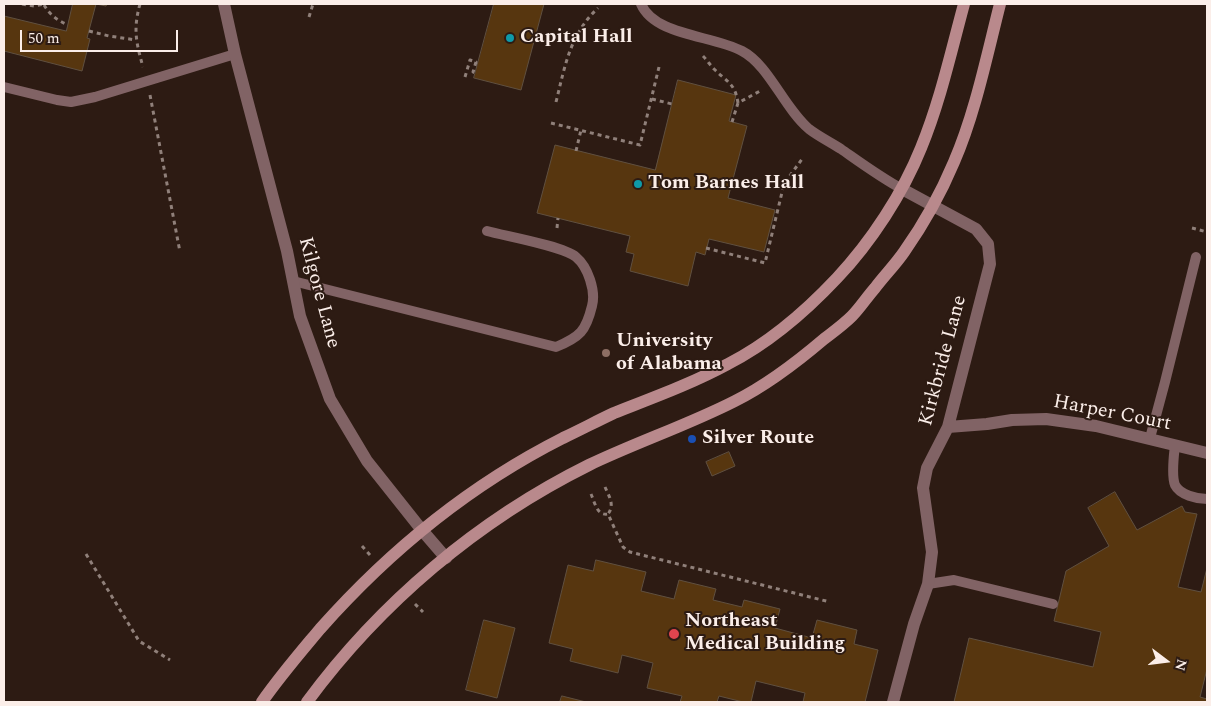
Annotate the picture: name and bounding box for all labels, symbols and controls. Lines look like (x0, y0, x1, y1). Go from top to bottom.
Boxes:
scale bar (22, 20, 180, 52)
place label: Capital Hall (520, 26, 632, 50)
text: 50 m (28, 27, 60, 50)
marker: Capital Hall (504, 32, 516, 44)
place label: Tom Barnes Hall (648, 172, 804, 196)
marker: Tom Barnes Hall (632, 178, 644, 190)
street label: Kilgore Lane (292, 235, 344, 351)
street label: Kirkbride Lane (915, 293, 973, 429)
place label: University of Alabama (616, 330, 722, 377)
marker: University of Alabama (600, 347, 612, 359)
street label: Harper Court (1051, 391, 1173, 437)
place label: Silver Route (702, 427, 814, 451)
marker: Silver Route (686, 433, 698, 445)
place label: Northeast Medical Building (685, 610, 845, 657)
marker: Northeast Medical Building (667, 627, 681, 641)
north arrow (1141, 636, 1191, 686)
text: N (1169, 657, 1193, 673)

